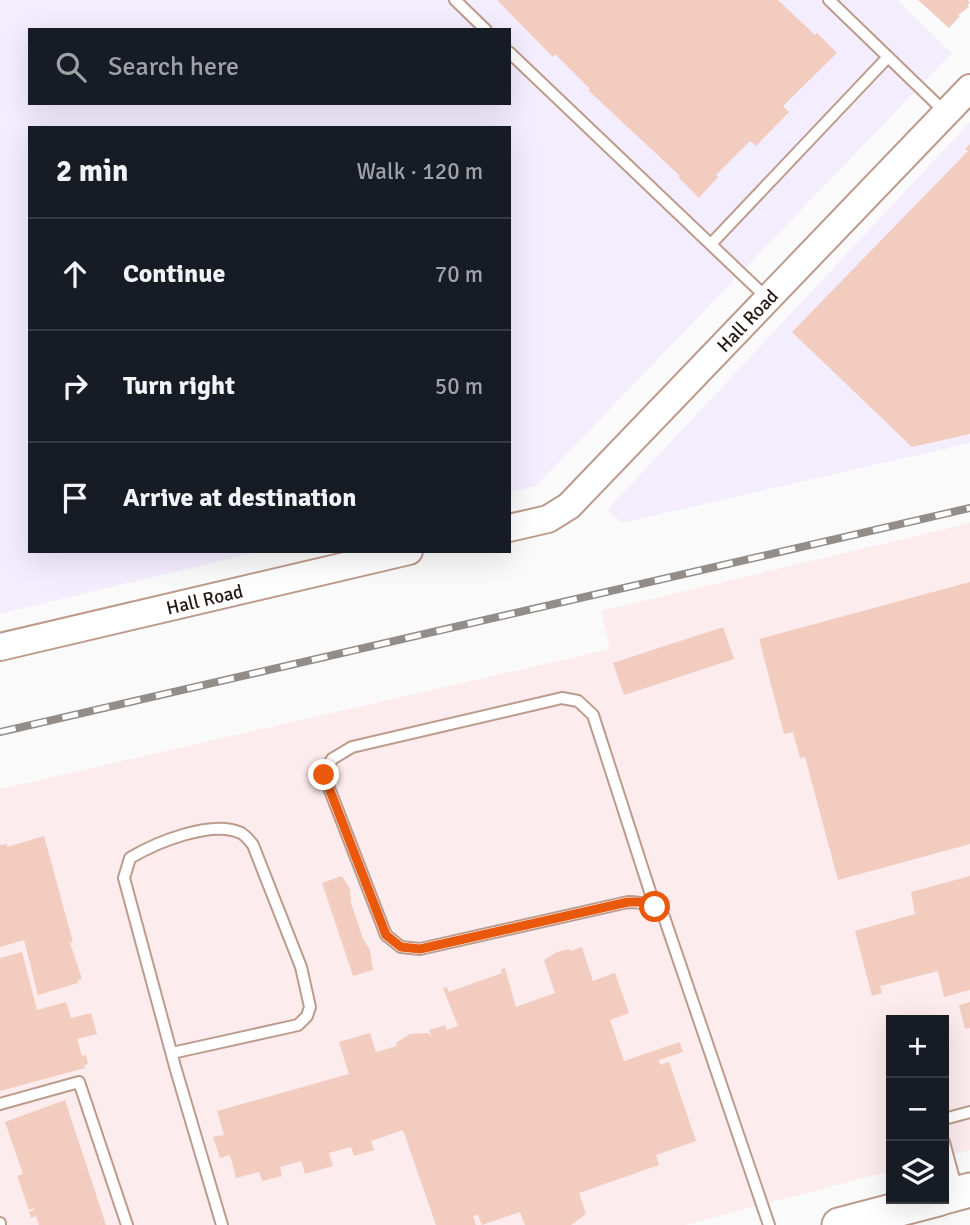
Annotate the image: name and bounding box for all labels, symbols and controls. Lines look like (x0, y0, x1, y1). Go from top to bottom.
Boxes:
search box (28, 28, 511, 105)
icon: search (52, 48, 90, 86)
text: Search here (108, 51, 239, 83)
text: 2 min (56, 153, 128, 190)
text: Walk · 120 m (357, 157, 483, 186)
icon: ahead (56, 255, 94, 293)
text: Continue (123, 258, 225, 290)
text: 70 m (435, 260, 483, 289)
street label: Hall Road (712, 284, 784, 358)
icon: right (56, 367, 94, 405)
text: Turn right (123, 370, 235, 402)
text: 50 m (435, 372, 483, 401)
icon: arrive (56, 479, 94, 517)
text: Arrive at destination (123, 482, 356, 514)
street label: Hall Road (164, 579, 246, 621)
route end (308, 759, 339, 790)
route start (639, 891, 670, 922)
map controls (886, 1015, 949, 1204)
button: + (886, 1015, 949, 1078)
button: − (886, 1078, 949, 1141)
button: layers (886, 1141, 949, 1204)

